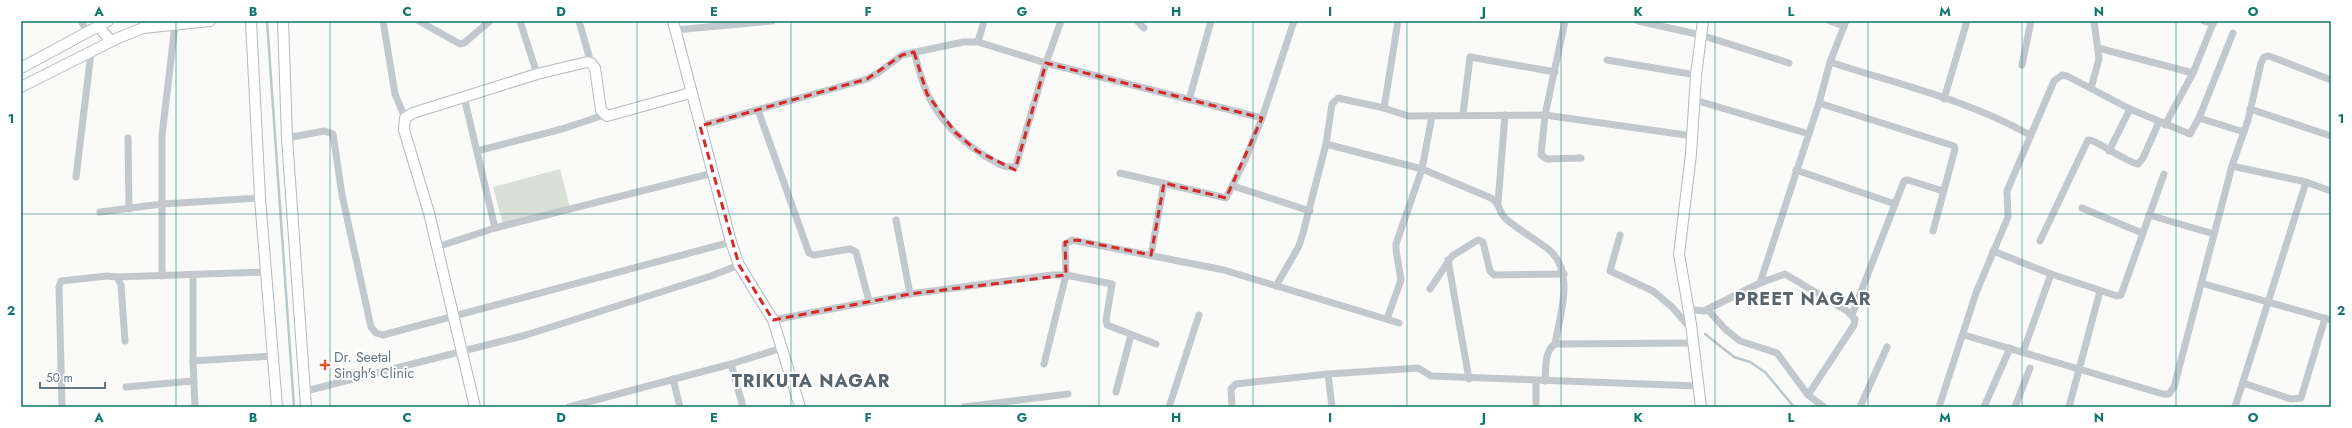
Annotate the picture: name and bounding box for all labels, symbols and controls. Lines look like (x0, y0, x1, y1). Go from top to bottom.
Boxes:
text: A (93, 2, 104, 21)
text: B (249, 2, 258, 21)
text: C (402, 2, 412, 21)
text: D (556, 2, 566, 21)
text: E (710, 2, 718, 21)
text: F (864, 2, 872, 21)
text: G (1017, 2, 1028, 21)
text: H (1171, 2, 1181, 21)
text: I (1328, 2, 1332, 21)
text: J (1479, 2, 1486, 21)
text: K (1633, 2, 1643, 21)
text: L (1788, 2, 1795, 21)
text: M (1939, 2, 1951, 21)
text: N (2094, 2, 2104, 21)
text: O (2248, 2, 2259, 21)
text: 1 (8, 109, 14, 128)
text: 1 (2338, 109, 2344, 128)
district label: PREET NAGAR (1734, 286, 1872, 312)
text: 2 (7, 301, 15, 320)
text: 2 (2337, 301, 2345, 320)
place label: Dr. Seetal Singh's Clinic (334, 347, 414, 383)
marker: Dr. Seetal Singh's Clinic (319, 359, 331, 371)
scale bar (40, 364, 105, 390)
district label: TRIKUTA NAGAR (732, 368, 890, 394)
text: 50 m (46, 369, 73, 387)
text: A (93, 408, 104, 427)
text: B (249, 408, 258, 427)
text: C (402, 408, 412, 427)
text: D (556, 408, 566, 427)
text: E (710, 408, 718, 427)
text: F (864, 408, 872, 427)
text: G (1017, 408, 1028, 427)
text: H (1171, 408, 1181, 427)
text: I (1328, 408, 1332, 427)
text: J (1479, 408, 1486, 427)
text: K (1633, 408, 1643, 427)
text: L (1788, 408, 1795, 427)
text: M (1939, 408, 1951, 427)
text: N (2094, 408, 2104, 427)
text: O (2248, 408, 2259, 427)

